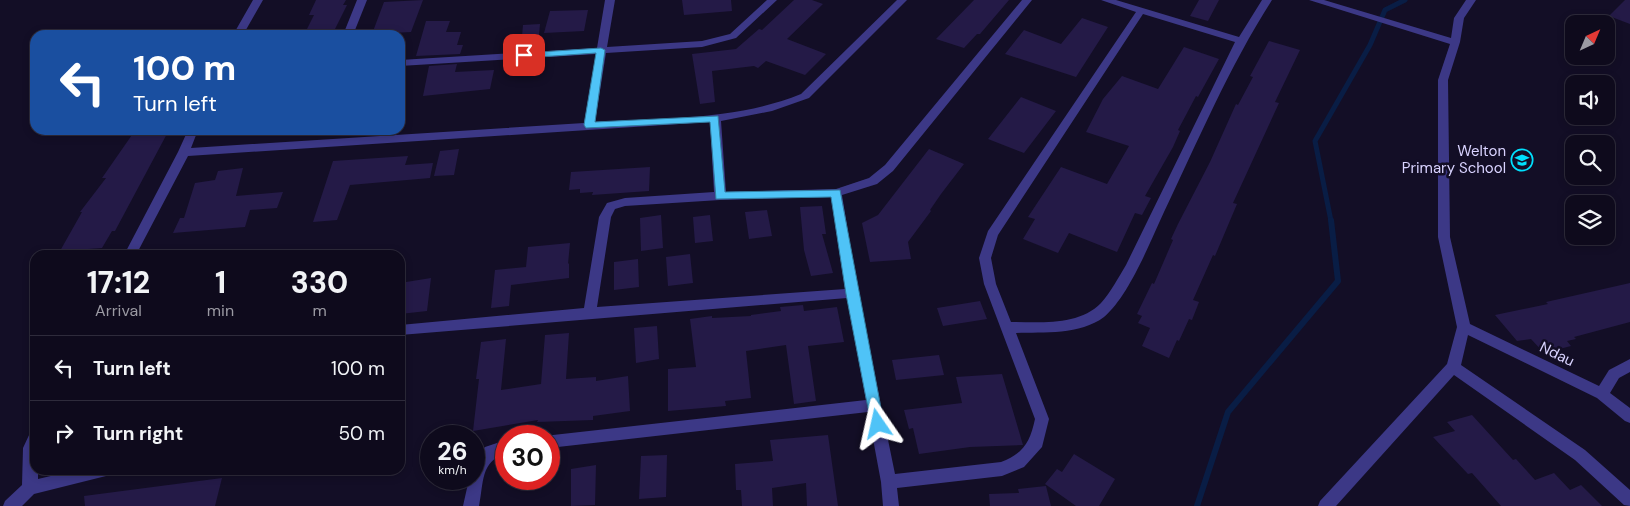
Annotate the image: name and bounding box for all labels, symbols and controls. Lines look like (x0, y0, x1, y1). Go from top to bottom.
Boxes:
north arrow (1565, 15, 1615, 65)
map controls (1565, 15, 1615, 245)
pin (503, 34, 545, 76)
icon: arrive (510, 41, 538, 69)
text: 100 m (133, 45, 236, 91)
icon: left (50, 50, 115, 115)
button: sound (1565, 75, 1615, 125)
text: Turn left (133, 89, 217, 118)
button: search (1565, 135, 1615, 185)
place label: Welton Primary School (1402, 141, 1506, 178)
school or university icon: Welton Primary School (1510, 148, 1534, 172)
button: layers (1565, 195, 1615, 245)
text: 17:12 (87, 263, 150, 302)
text: 1 (215, 263, 226, 302)
text: 330 (291, 263, 348, 302)
text: Arrival (95, 300, 142, 321)
text: min (207, 300, 234, 321)
text: m (312, 300, 327, 321)
street label: Ndau (1536, 337, 1578, 371)
icon: left (50, 354, 78, 382)
text: Turn left (93, 356, 171, 381)
text: 100 m (331, 356, 385, 381)
position arrow (851, 397, 903, 449)
icon: right (50, 419, 78, 447)
text: Turn right (93, 421, 183, 446)
text: 50 m (338, 421, 385, 446)
speed limit sign: 30 (495, 425, 560, 490)
text: 26 (437, 435, 468, 468)
text: km/h (438, 462, 467, 478)

